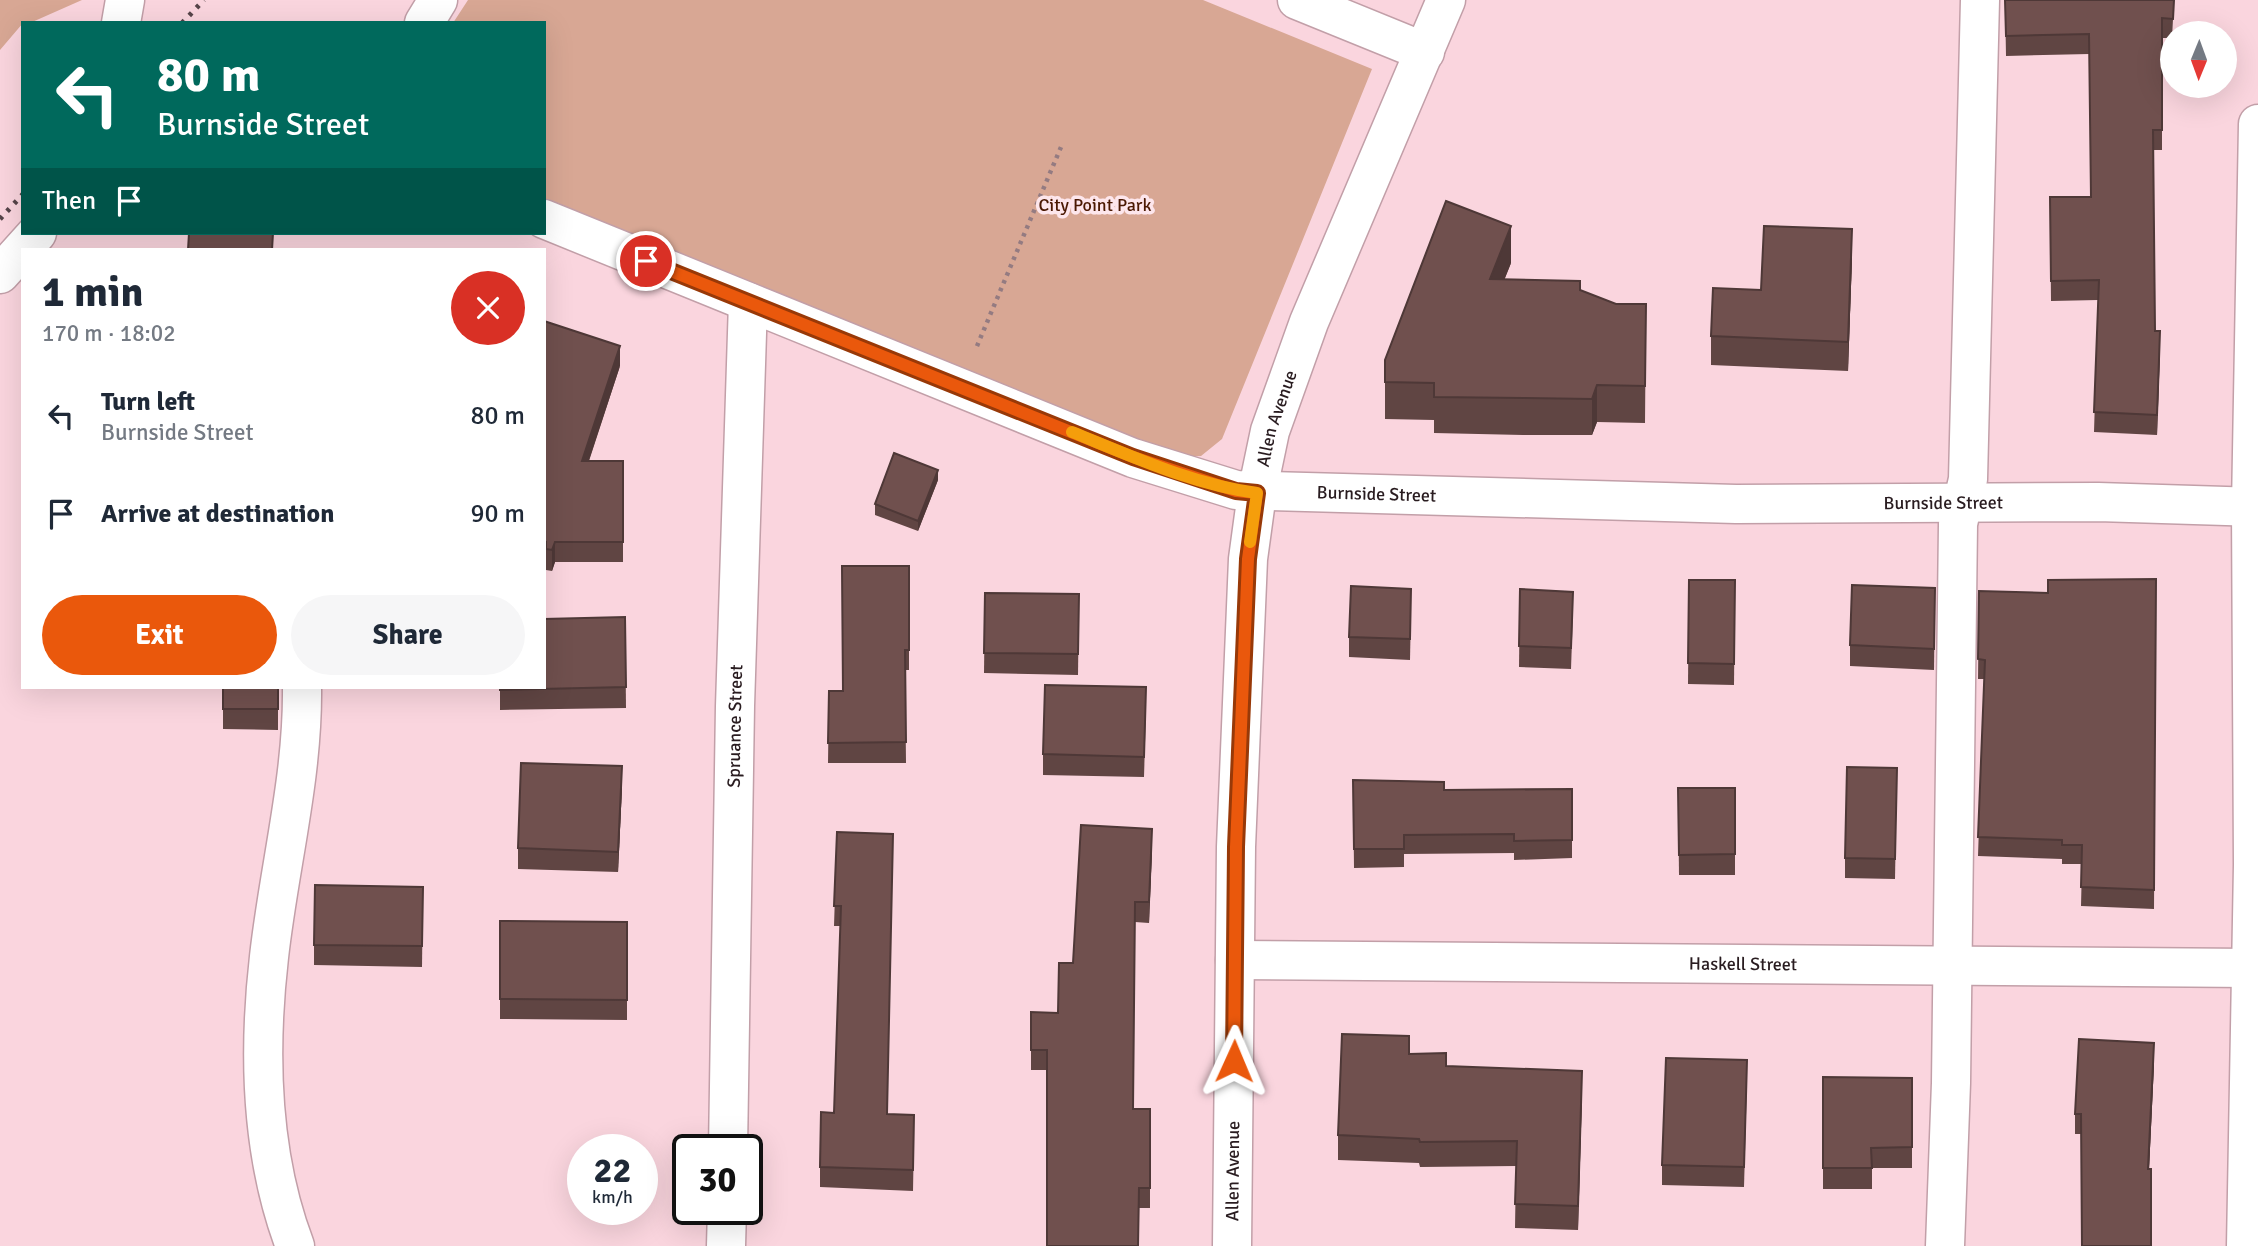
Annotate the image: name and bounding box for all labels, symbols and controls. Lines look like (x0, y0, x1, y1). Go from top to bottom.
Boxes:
north arrow (2160, 21, 2236, 98)
map controls (2160, 21, 2237, 98)
text: 80 m (157, 45, 260, 105)
icon: left (42, 49, 133, 140)
text: Burnside Street (157, 105, 369, 144)
icon: arrive (110, 182, 148, 220)
text: Then (42, 185, 96, 217)
park label: City Point Park (1038, 194, 1152, 216)
pin (616, 231, 676, 291)
icon: arrive (627, 242, 665, 280)
text: 1 min (42, 267, 143, 318)
button: close (451, 271, 525, 345)
text: 170 m · 18:02 (42, 319, 176, 348)
street label: Allen Avenue (1252, 367, 1302, 469)
text: Turn left (101, 386, 195, 418)
icon: left (42, 397, 80, 435)
text: 80 m (470, 400, 525, 432)
text: Burnside Street (101, 418, 254, 447)
street label: Burnside Street (1316, 481, 1436, 507)
street label: Burnside Street (1883, 492, 2003, 514)
icon: arrive (42, 495, 80, 533)
text: Arrive at destination (101, 498, 334, 530)
text: 90 m (470, 498, 525, 530)
button: Exit (42, 595, 277, 675)
button: Share (291, 595, 525, 675)
street label: Spruance Street (723, 664, 747, 788)
street label: Haskell Street (1689, 953, 1797, 975)
position arrow (1197, 1024, 1271, 1098)
street label: Allen Avenue (1221, 1121, 1244, 1221)
speed limit sign: 30 (672, 1134, 763, 1225)
text: 22 (594, 1149, 631, 1192)
text: km/h (592, 1186, 633, 1208)

